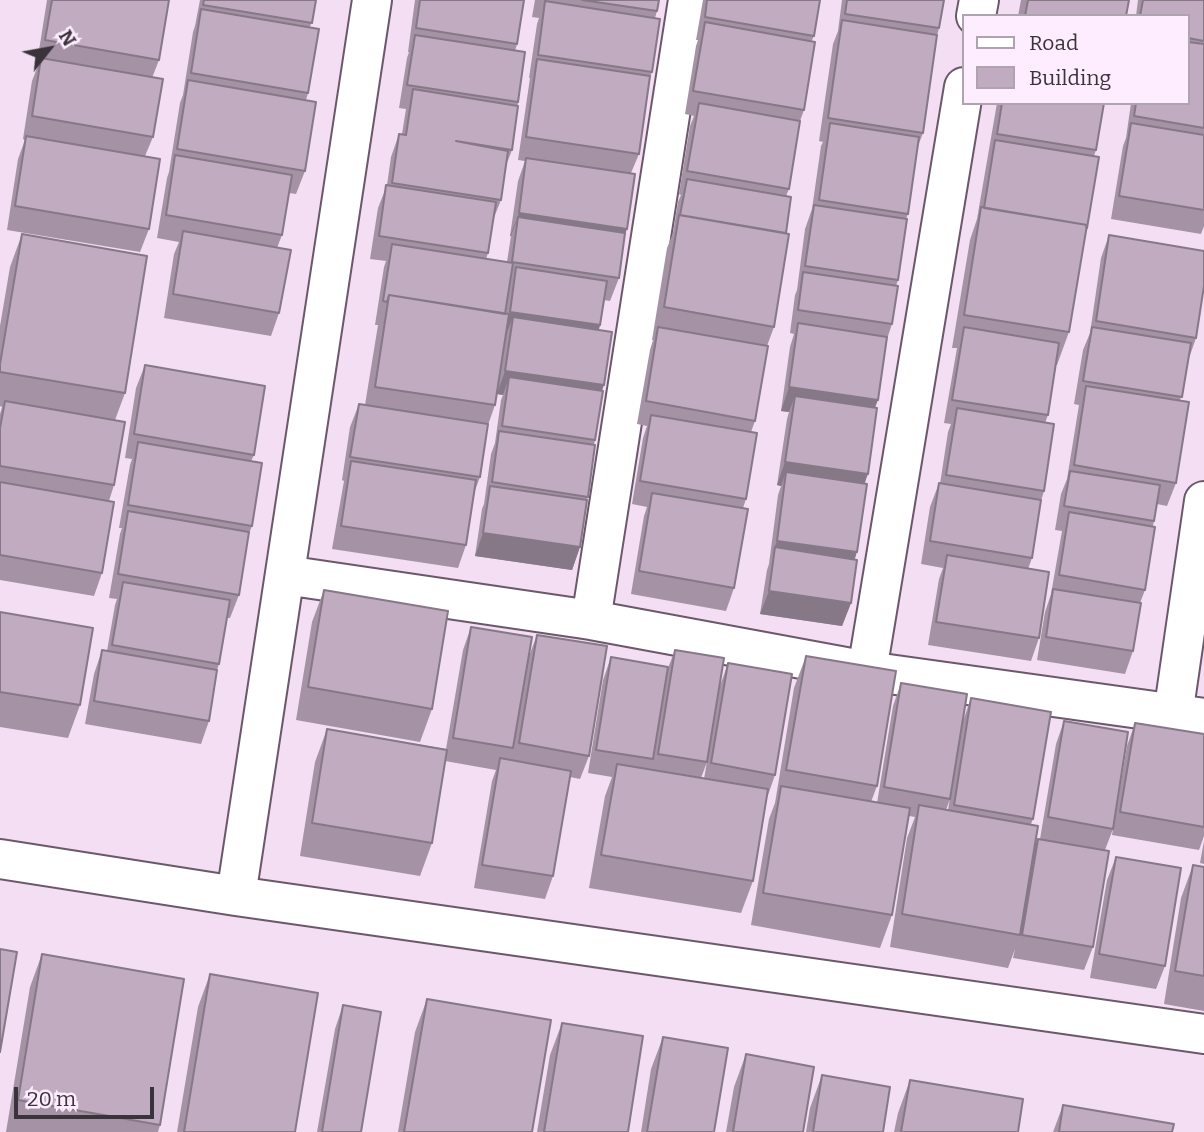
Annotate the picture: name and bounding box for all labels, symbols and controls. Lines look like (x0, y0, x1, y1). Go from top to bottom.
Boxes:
north arrow (14, 14, 84, 84)
legend (962, 14, 1190, 105)
text: N (54, 26, 81, 50)
text: Road (1029, 30, 1078, 56)
text: Building (1029, 65, 1111, 91)
scale bar (18, 1072, 158, 1116)
text: 20 m (27, 1086, 76, 1112)

